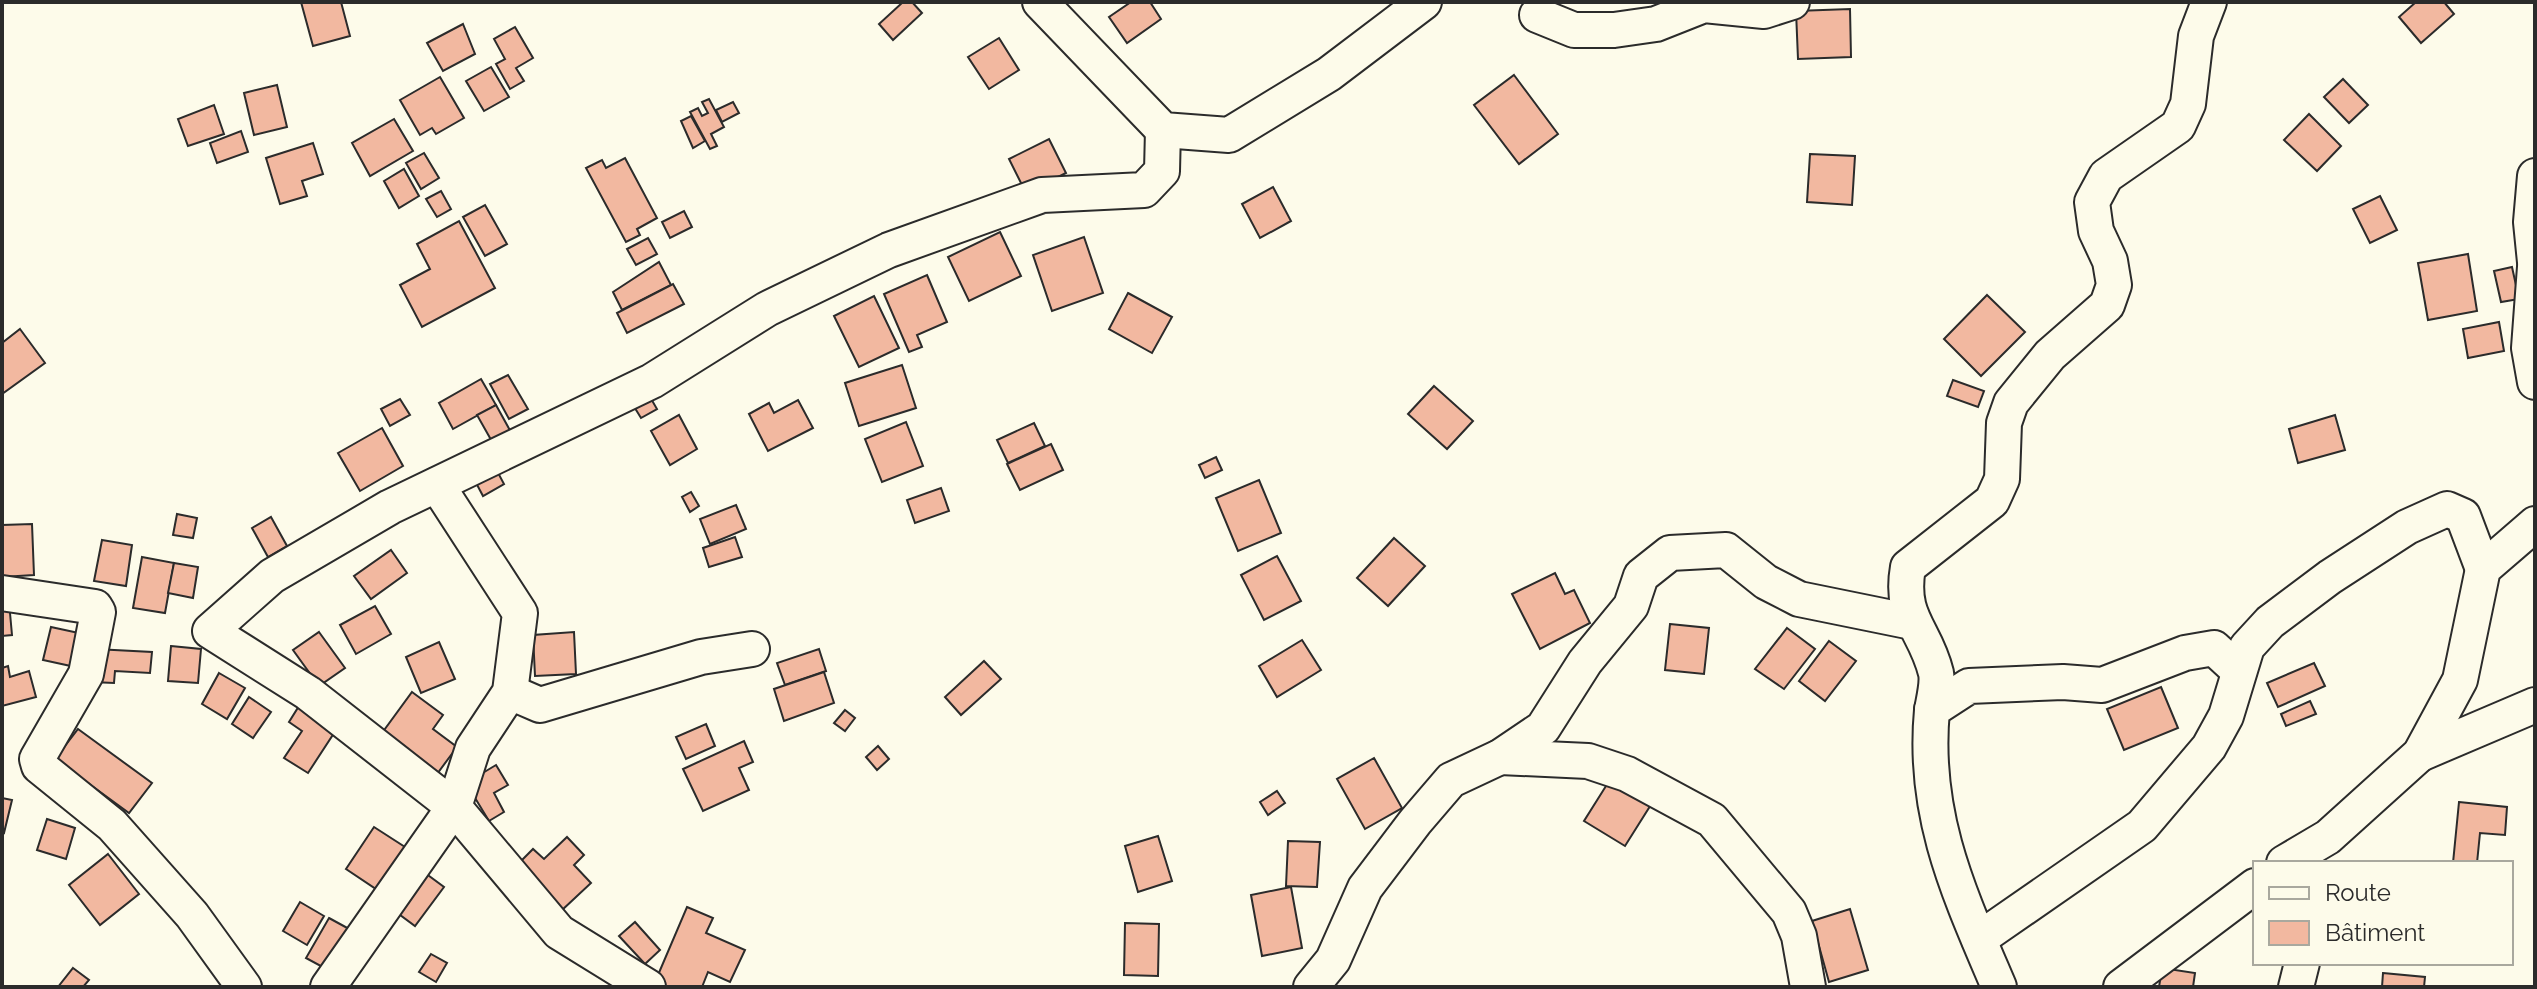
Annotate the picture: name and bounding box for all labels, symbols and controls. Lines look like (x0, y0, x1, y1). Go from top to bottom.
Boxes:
legend (2253, 861, 2513, 965)
text: Route (2325, 878, 2391, 907)
text: Bâtiment (2325, 918, 2425, 947)

